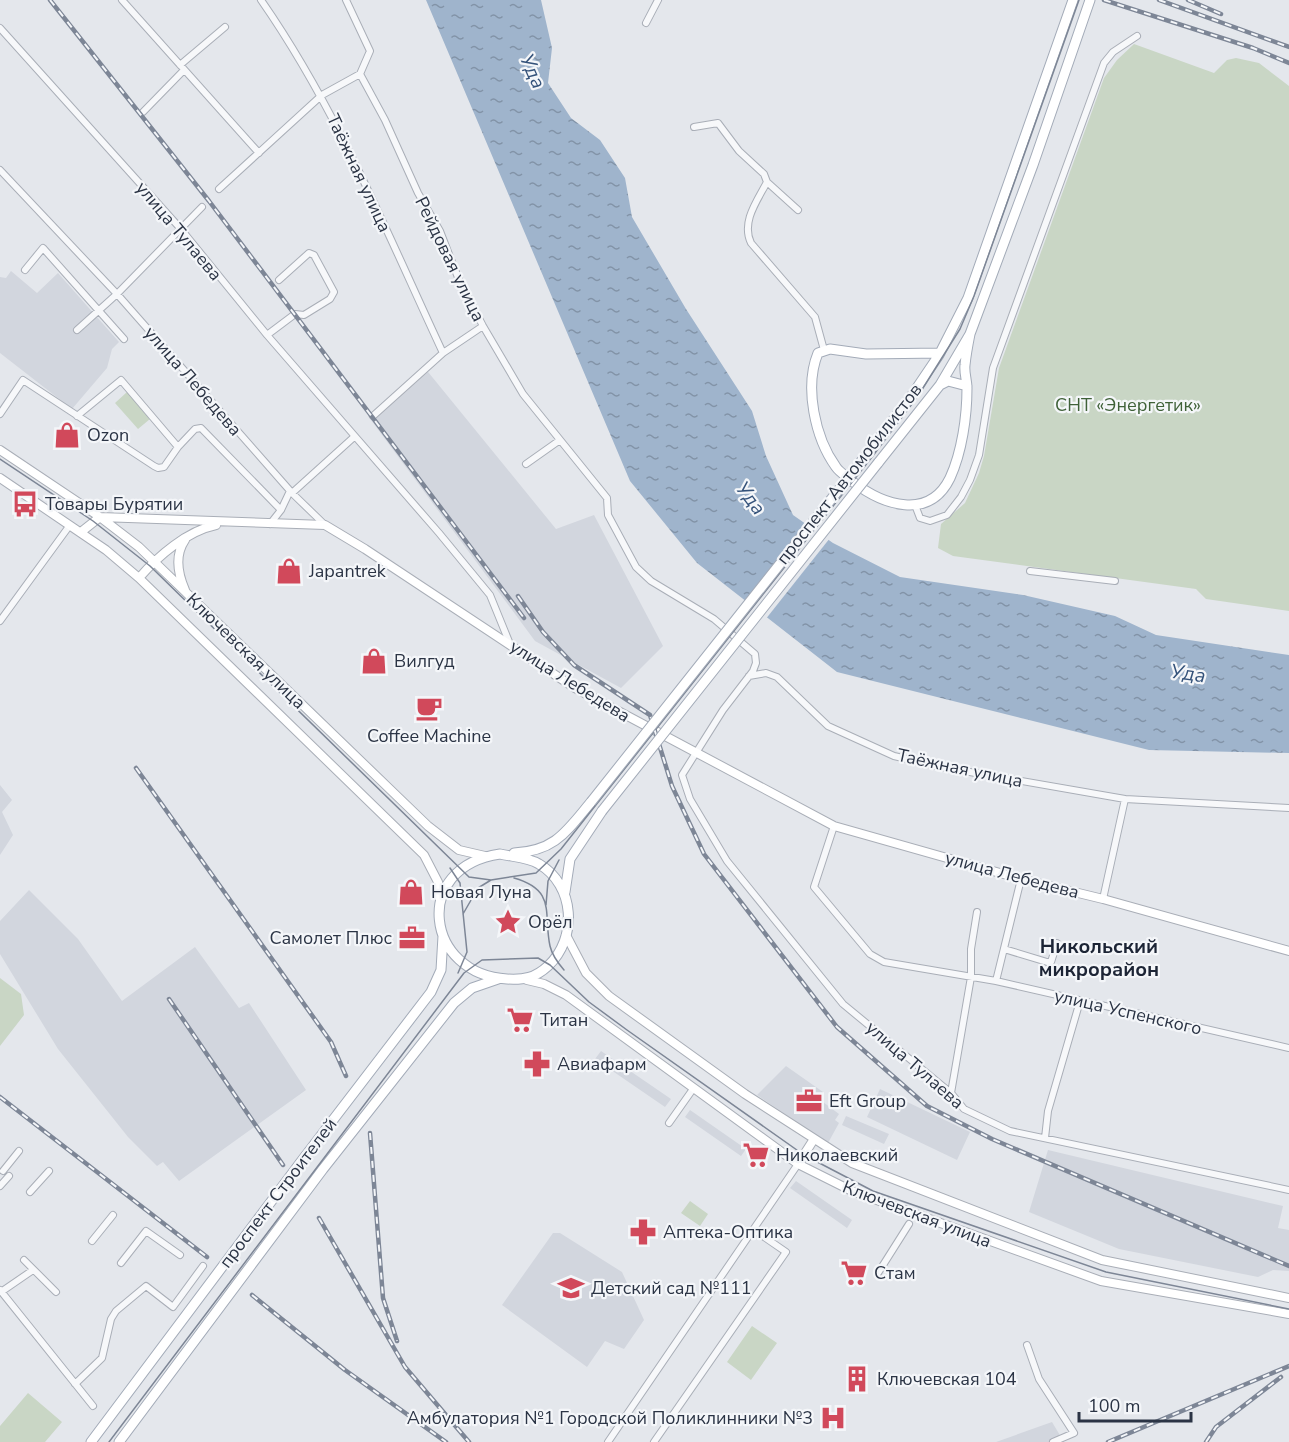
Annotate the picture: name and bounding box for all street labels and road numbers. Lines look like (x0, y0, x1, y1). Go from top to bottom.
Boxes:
street label: Таёжная улица (321, 110, 397, 236)
street label: улица Тулаева (130, 176, 228, 286)
street label: Рейдовая улица (409, 192, 491, 326)
street label: улица Лебедева (139, 321, 247, 441)
street label: проспект Автомобилистов (771, 378, 927, 570)
street label: Ключевская улица (181, 588, 311, 714)
street label: улица Лебедева (505, 634, 635, 728)
street label: Таёжная улица (895, 743, 1025, 793)
street label: улица Лебедева (942, 846, 1082, 904)
street label: улица Успенского (1052, 983, 1204, 1041)
street label: улица Тулаева (861, 1016, 969, 1114)
street label: проспект Строителей (214, 1113, 342, 1273)
street label: Ключевская улица (839, 1175, 995, 1253)

